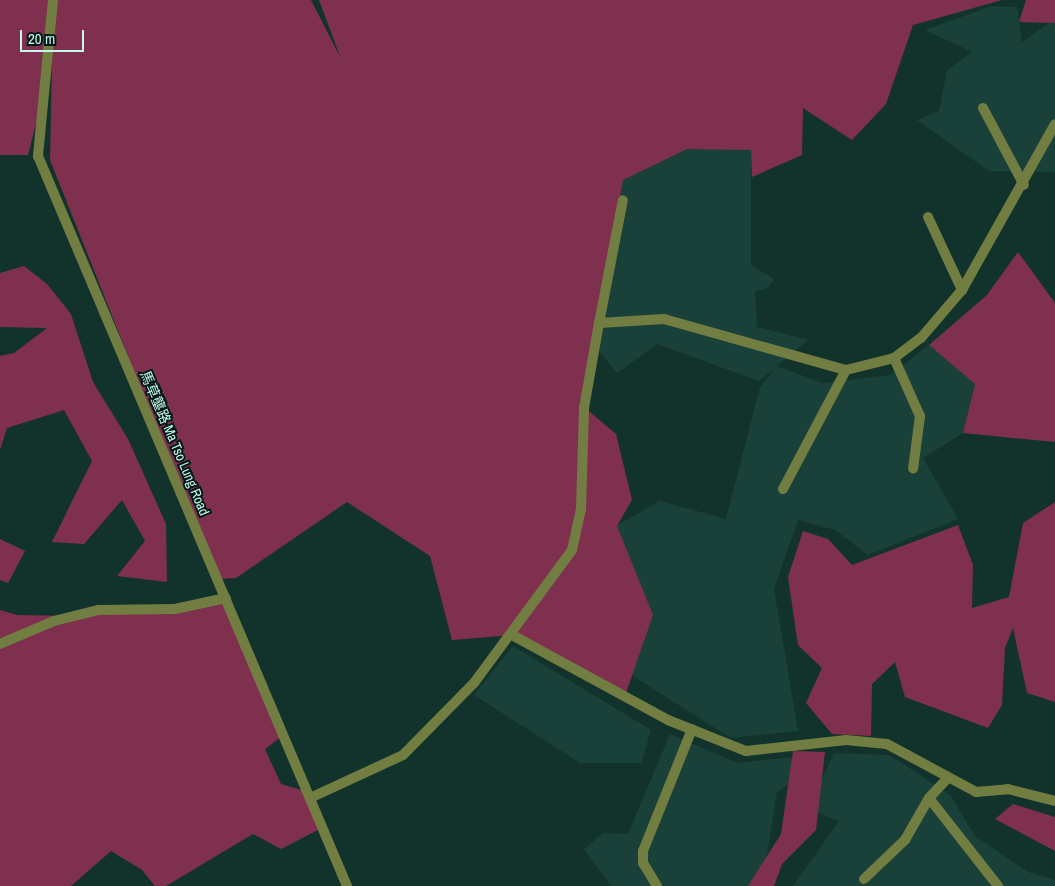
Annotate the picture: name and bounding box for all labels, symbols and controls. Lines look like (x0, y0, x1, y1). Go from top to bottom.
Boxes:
scale bar (22, 20, 86, 52)
text: 20 m (28, 28, 55, 49)
street label: 馬草壟路 Ma Tso Lung Road (137, 368, 213, 518)

